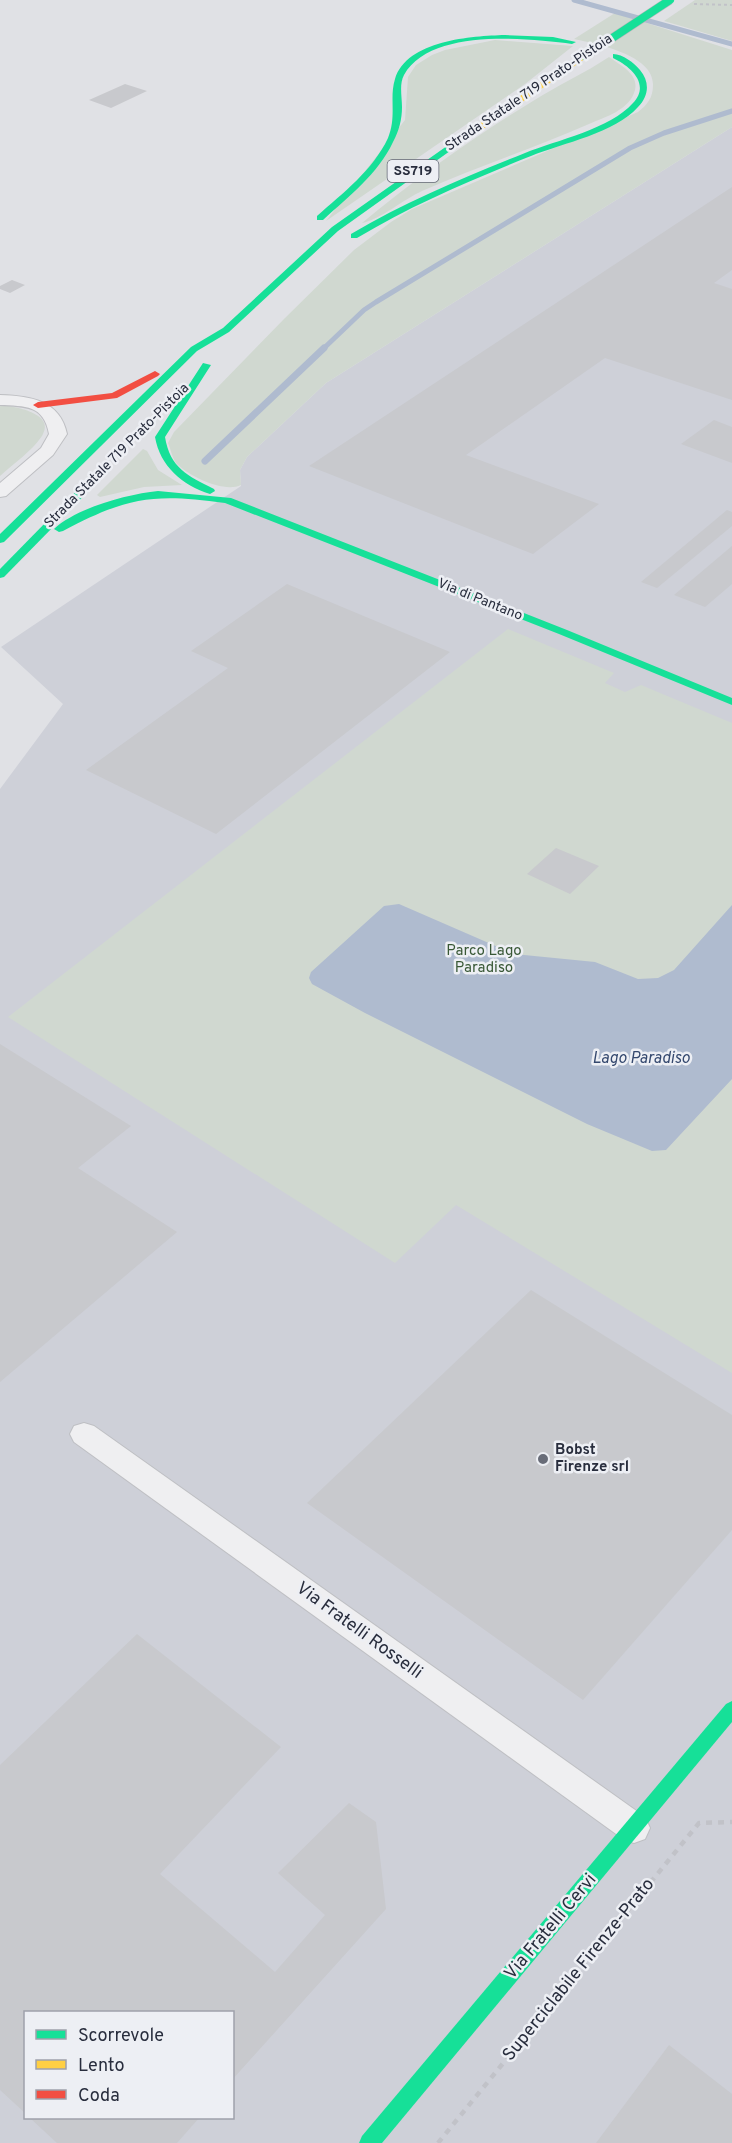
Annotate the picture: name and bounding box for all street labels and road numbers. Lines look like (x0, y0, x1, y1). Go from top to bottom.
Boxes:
street label: Strada Statale 719 Prato-Pistoia (442, 31, 616, 155)
road number: SS719 (388, 160, 438, 182)
street label: Strada Statale 719 Prato-Pistoia (41, 380, 193, 532)
street label: Via di Pantano (435, 575, 525, 625)
street label: Via Fratelli Rosselli (291, 1577, 427, 1685)
street label: Via Fratelli Cervi (500, 1869, 602, 1985)
street label: Superciclabile Firenze-Prato (498, 1874, 660, 2066)

